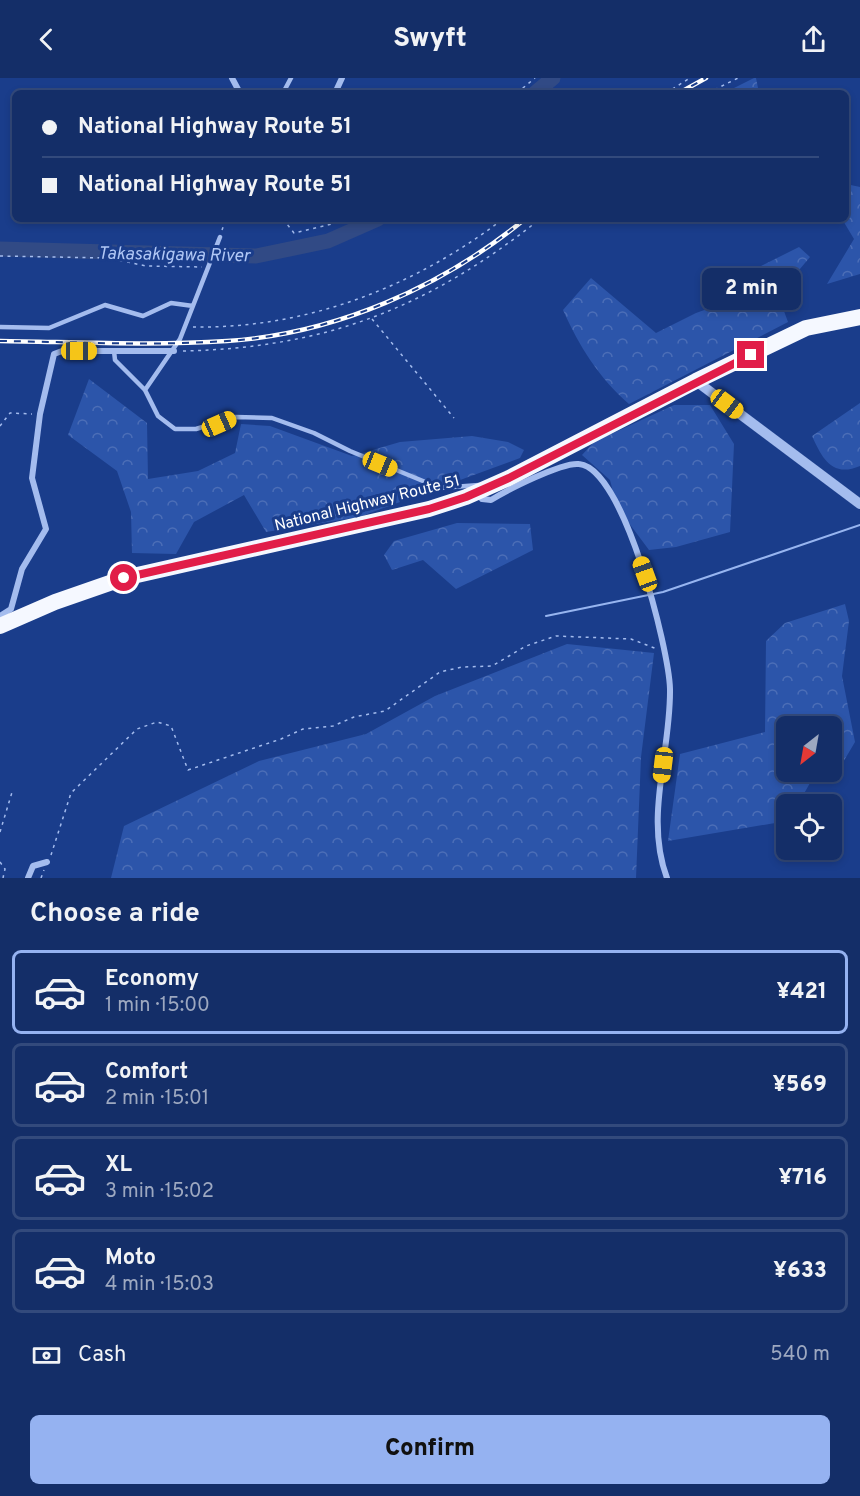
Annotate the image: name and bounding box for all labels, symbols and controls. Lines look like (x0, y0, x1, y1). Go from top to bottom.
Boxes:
text: Swyft (393, 22, 467, 56)
icon: back (30, 23, 63, 56)
icon: share (797, 23, 830, 56)
text: National Highway Route 51 (78, 114, 352, 141)
text: National Highway Route 51 (78, 172, 352, 199)
water label: Takasakigawa River (98, 243, 252, 268)
callout: 2 min (702, 268, 801, 310)
text: 2 min (725, 276, 778, 302)
route end (737, 341, 764, 368)
car (61, 342, 97, 360)
car (707, 386, 747, 422)
car (199, 408, 239, 440)
car (360, 449, 400, 479)
street label: National Highway Route 51 (273, 471, 462, 537)
car (630, 554, 660, 594)
route start (110, 564, 137, 591)
north arrow (776, 716, 842, 782)
map controls (776, 716, 842, 860)
car (652, 746, 674, 784)
button: locate (776, 794, 842, 860)
text: Choose a ride (30, 897, 200, 931)
icon: car (33, 965, 87, 1019)
text: Economy (105, 966, 199, 993)
text: ¥421 (777, 979, 827, 1006)
text: 1 min · 15:00 (105, 993, 210, 1019)
icon: car (33, 1058, 87, 1112)
text: Comfort (105, 1059, 188, 1086)
text: ¥569 (772, 1072, 827, 1099)
text: 2 min · 15:01 (105, 1086, 209, 1112)
icon: car (33, 1151, 87, 1205)
text: XL (105, 1152, 132, 1179)
text: ¥716 (778, 1165, 827, 1192)
text: 3 min · 15:02 (105, 1179, 214, 1205)
icon: car (33, 1244, 87, 1298)
text: Moto (105, 1245, 156, 1272)
text: ¥633 (773, 1258, 827, 1285)
text: 4 min · 15:03 (105, 1272, 214, 1298)
icon: cash (30, 1339, 63, 1372)
text: Cash (78, 1342, 127, 1369)
text: 540 m (770, 1342, 830, 1368)
button: Confirm (30, 1415, 830, 1484)

